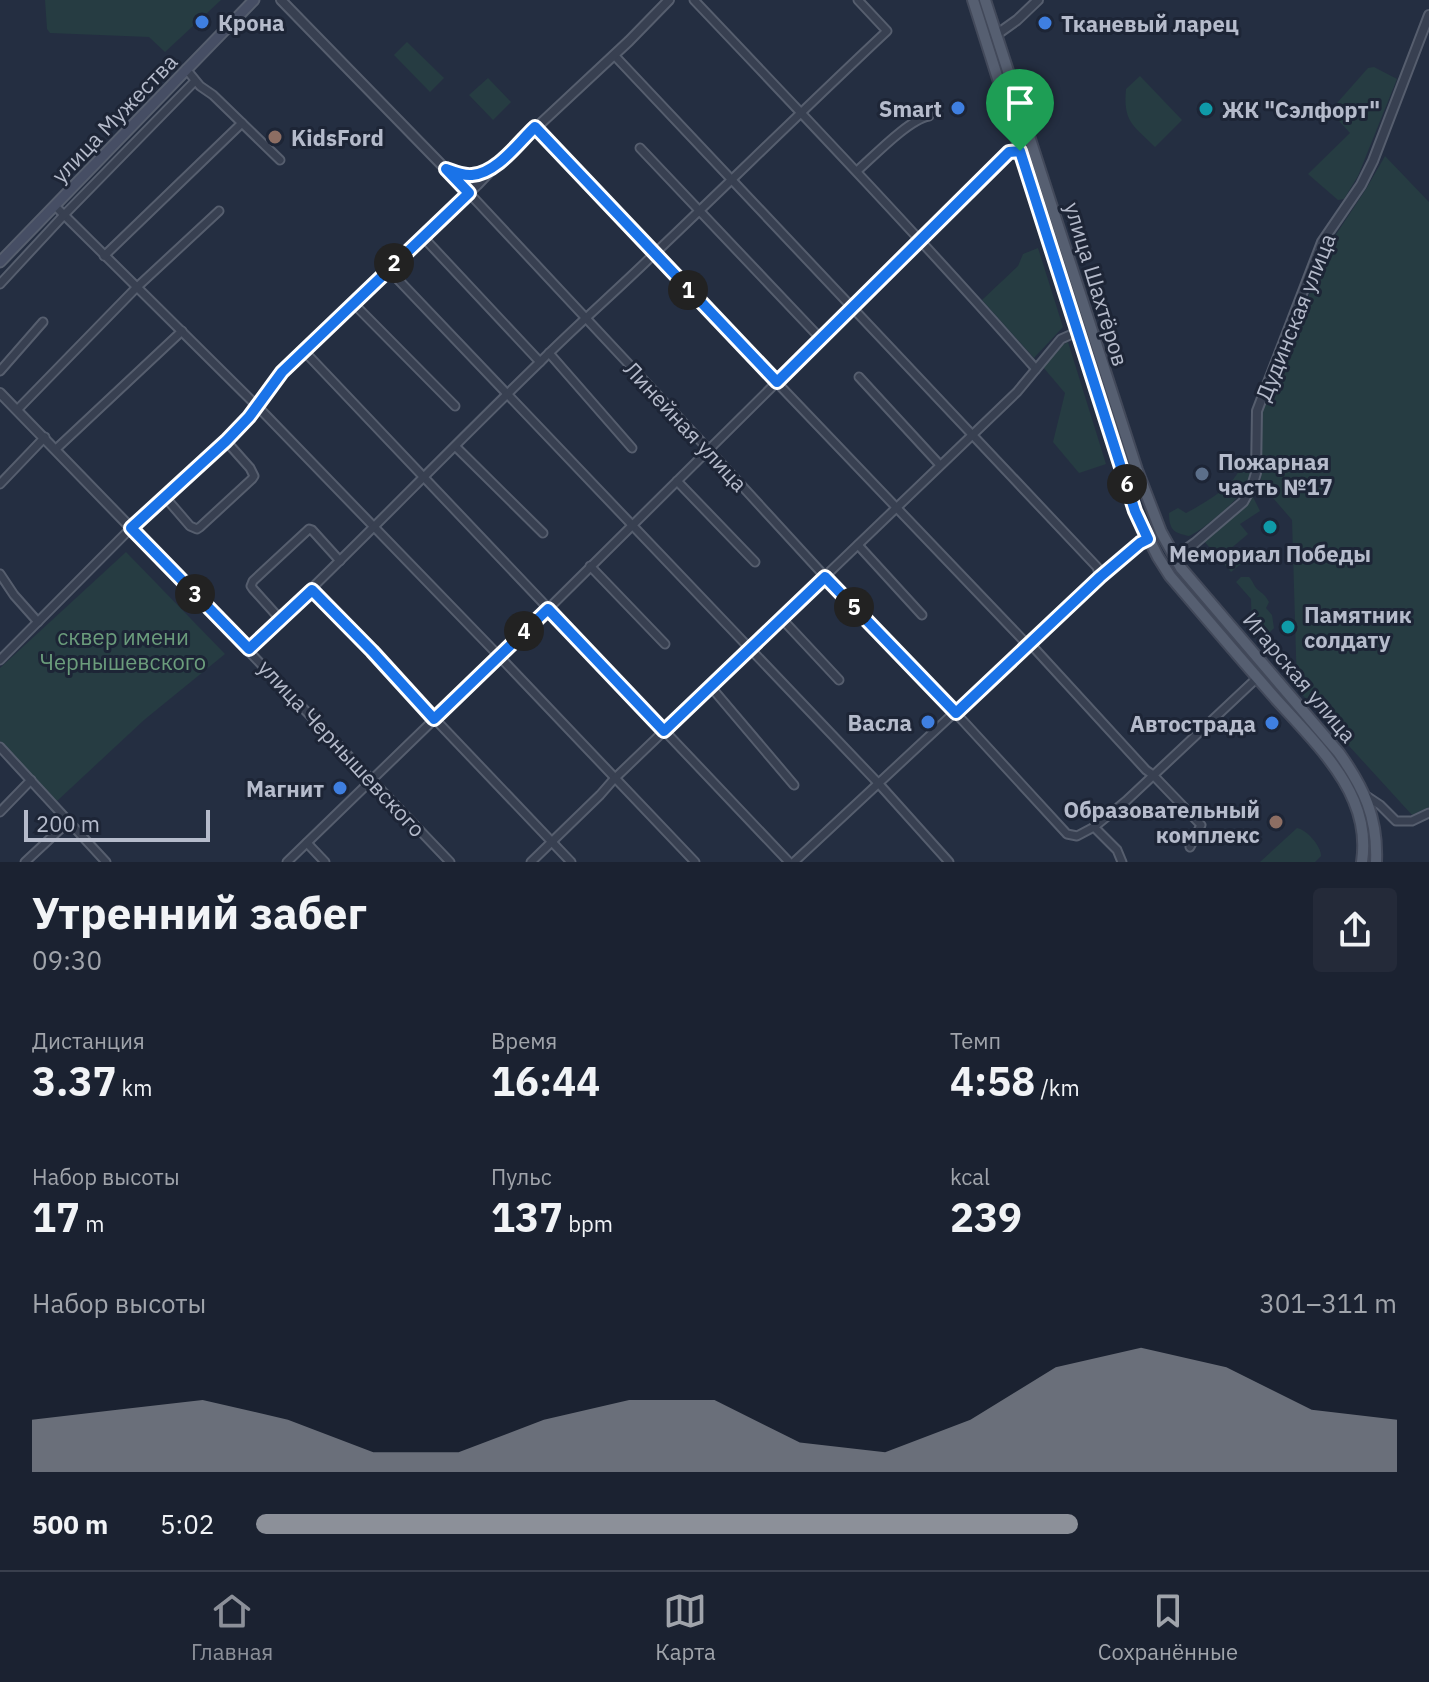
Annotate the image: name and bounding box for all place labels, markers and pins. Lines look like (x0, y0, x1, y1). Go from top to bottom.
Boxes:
place label: Крона (218, 8, 285, 37)
place label: Тканевый ларец (1061, 9, 1239, 38)
marker: Крона (193, 13, 211, 31)
marker: Тканевый ларец (1036, 14, 1054, 32)
pin (986, 69, 1054, 151)
place label: Smart (879, 94, 942, 123)
place label: ЖК "Сэлфорт" (1222, 95, 1380, 124)
marker: Smart (949, 99, 967, 117)
marker: ЖК "Сэлфорт" (1197, 100, 1215, 118)
place label: KidsFord (291, 123, 384, 152)
marker: KidsFord (266, 128, 284, 146)
pin: 2 (374, 243, 414, 283)
pin: 1 (668, 270, 708, 310)
place label: Пожарная часть №17 (1218, 447, 1333, 501)
pin: 6 (1107, 464, 1147, 504)
marker: Пожарная часть №17 (1193, 465, 1211, 483)
marker: Мемориал Победы (1261, 518, 1279, 536)
place label: Мемориал Победы (1169, 539, 1371, 568)
pin: 3 (175, 574, 215, 614)
pin: 5 (834, 587, 874, 627)
place label: Памятник солдату (1304, 600, 1412, 654)
pin: 4 (504, 611, 544, 651)
marker: Памятник солдату (1279, 618, 1297, 636)
place label: Васла (848, 708, 912, 737)
place label: Автострада (1130, 709, 1256, 738)
marker: Васла (919, 713, 937, 731)
marker: Автострада (1263, 714, 1281, 732)
place label: Магнит (246, 774, 324, 803)
marker: Магнит (331, 779, 349, 797)
place label: Образовательный комплекс (1063, 795, 1260, 849)
marker: Образовательный комплекс (1267, 813, 1285, 831)

